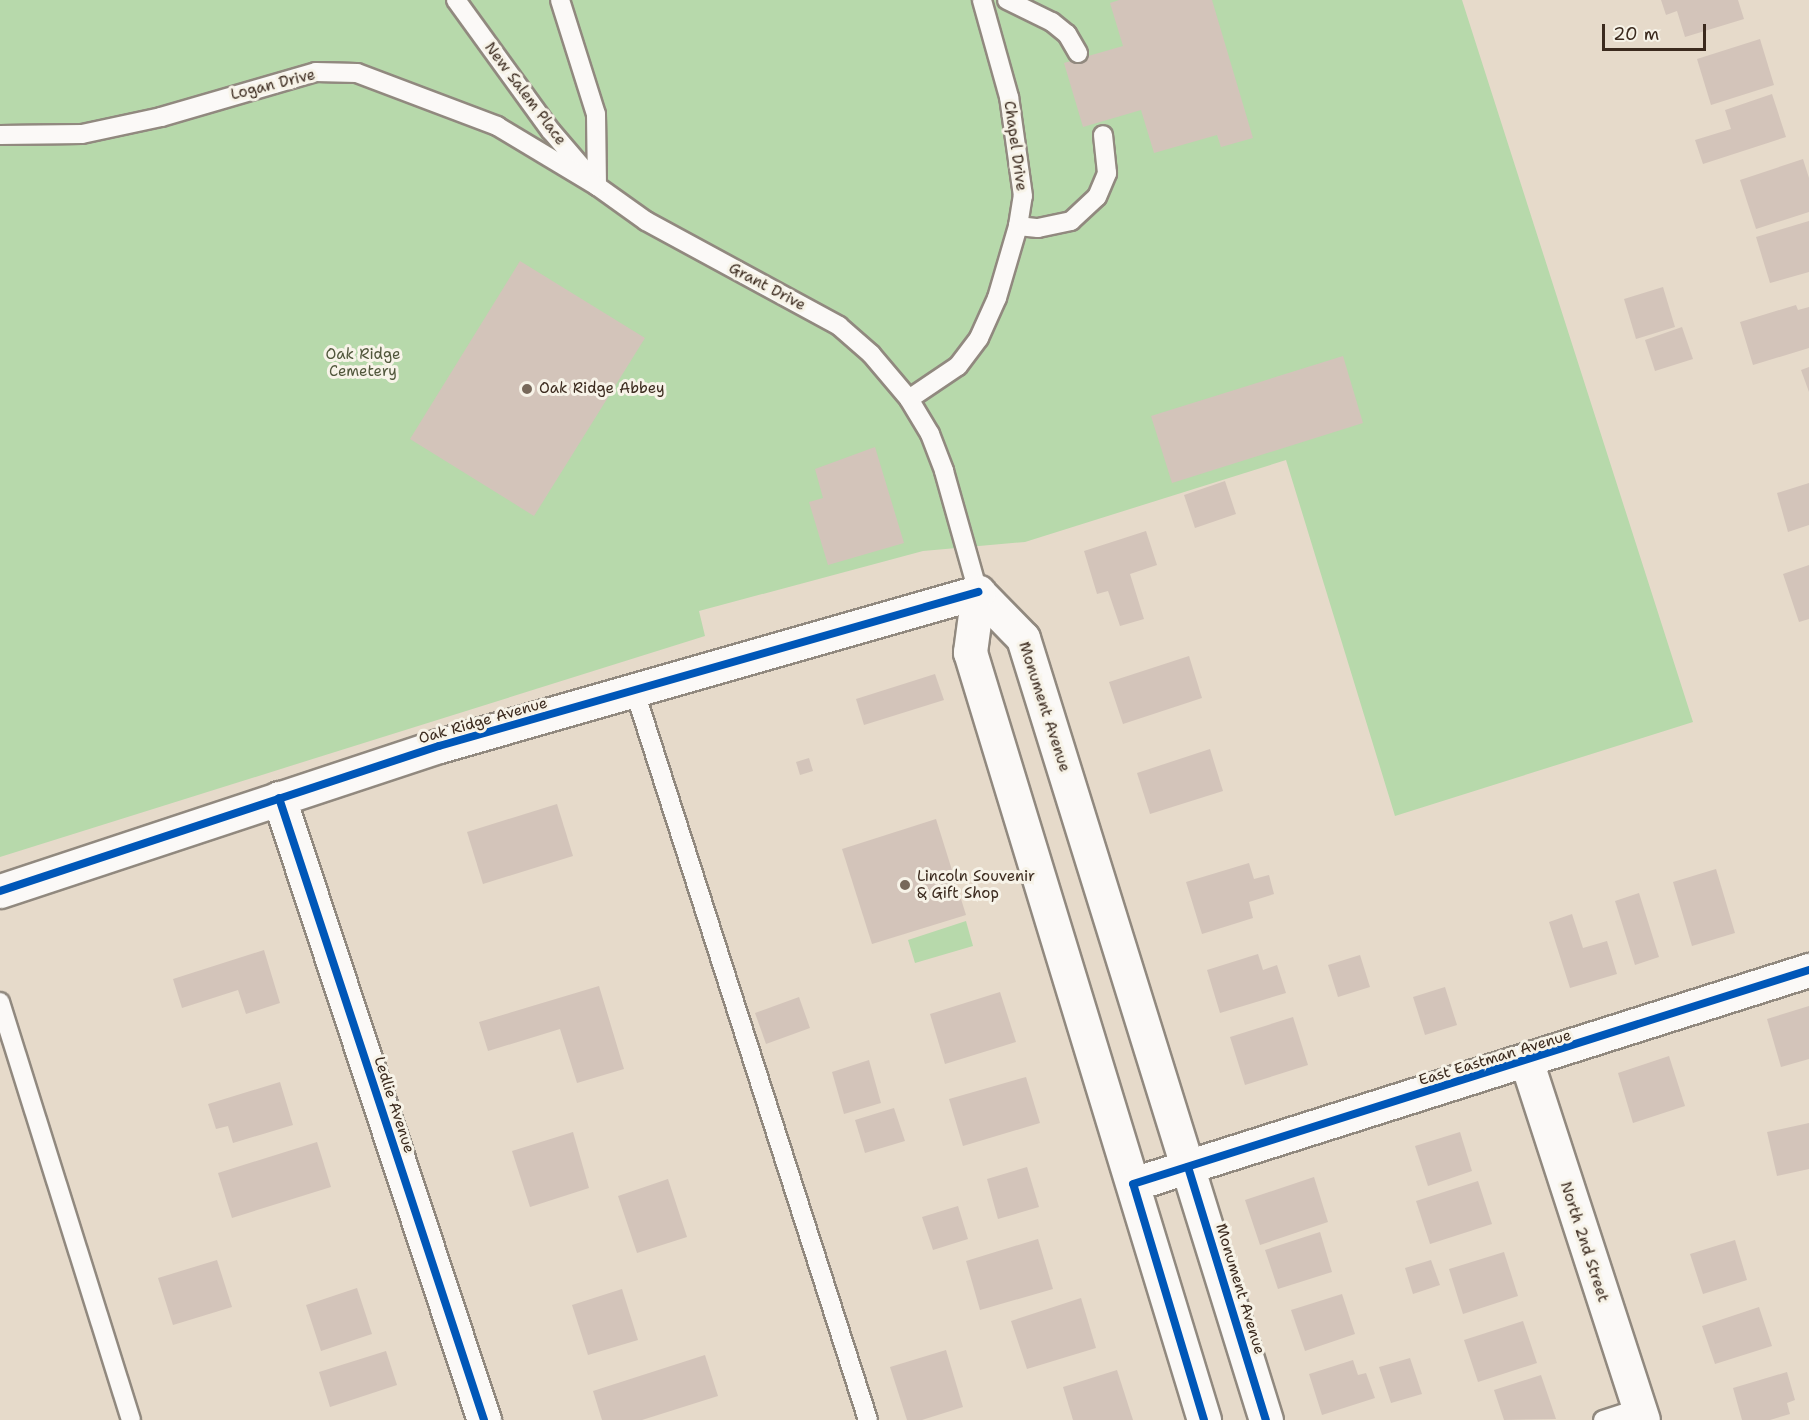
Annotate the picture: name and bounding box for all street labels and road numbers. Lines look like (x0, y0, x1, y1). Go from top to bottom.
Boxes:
street label: New Salem Place (480, 39, 570, 149)
street label: Logan Drive (229, 66, 317, 104)
street label: Chapel Drive (1000, 100, 1030, 192)
street label: Grant Drive (726, 259, 808, 315)
street label: Monument Avenue (1014, 640, 1074, 774)
street label: Oak Ridge Avenue (417, 694, 549, 748)
street label: East Eastman Avenue (1417, 1026, 1573, 1090)
street label: Ledlie Avenue (370, 1054, 418, 1156)
street label: North 2nd Street (1556, 1180, 1612, 1304)
street label: Monument Avenue (1212, 1221, 1268, 1357)

